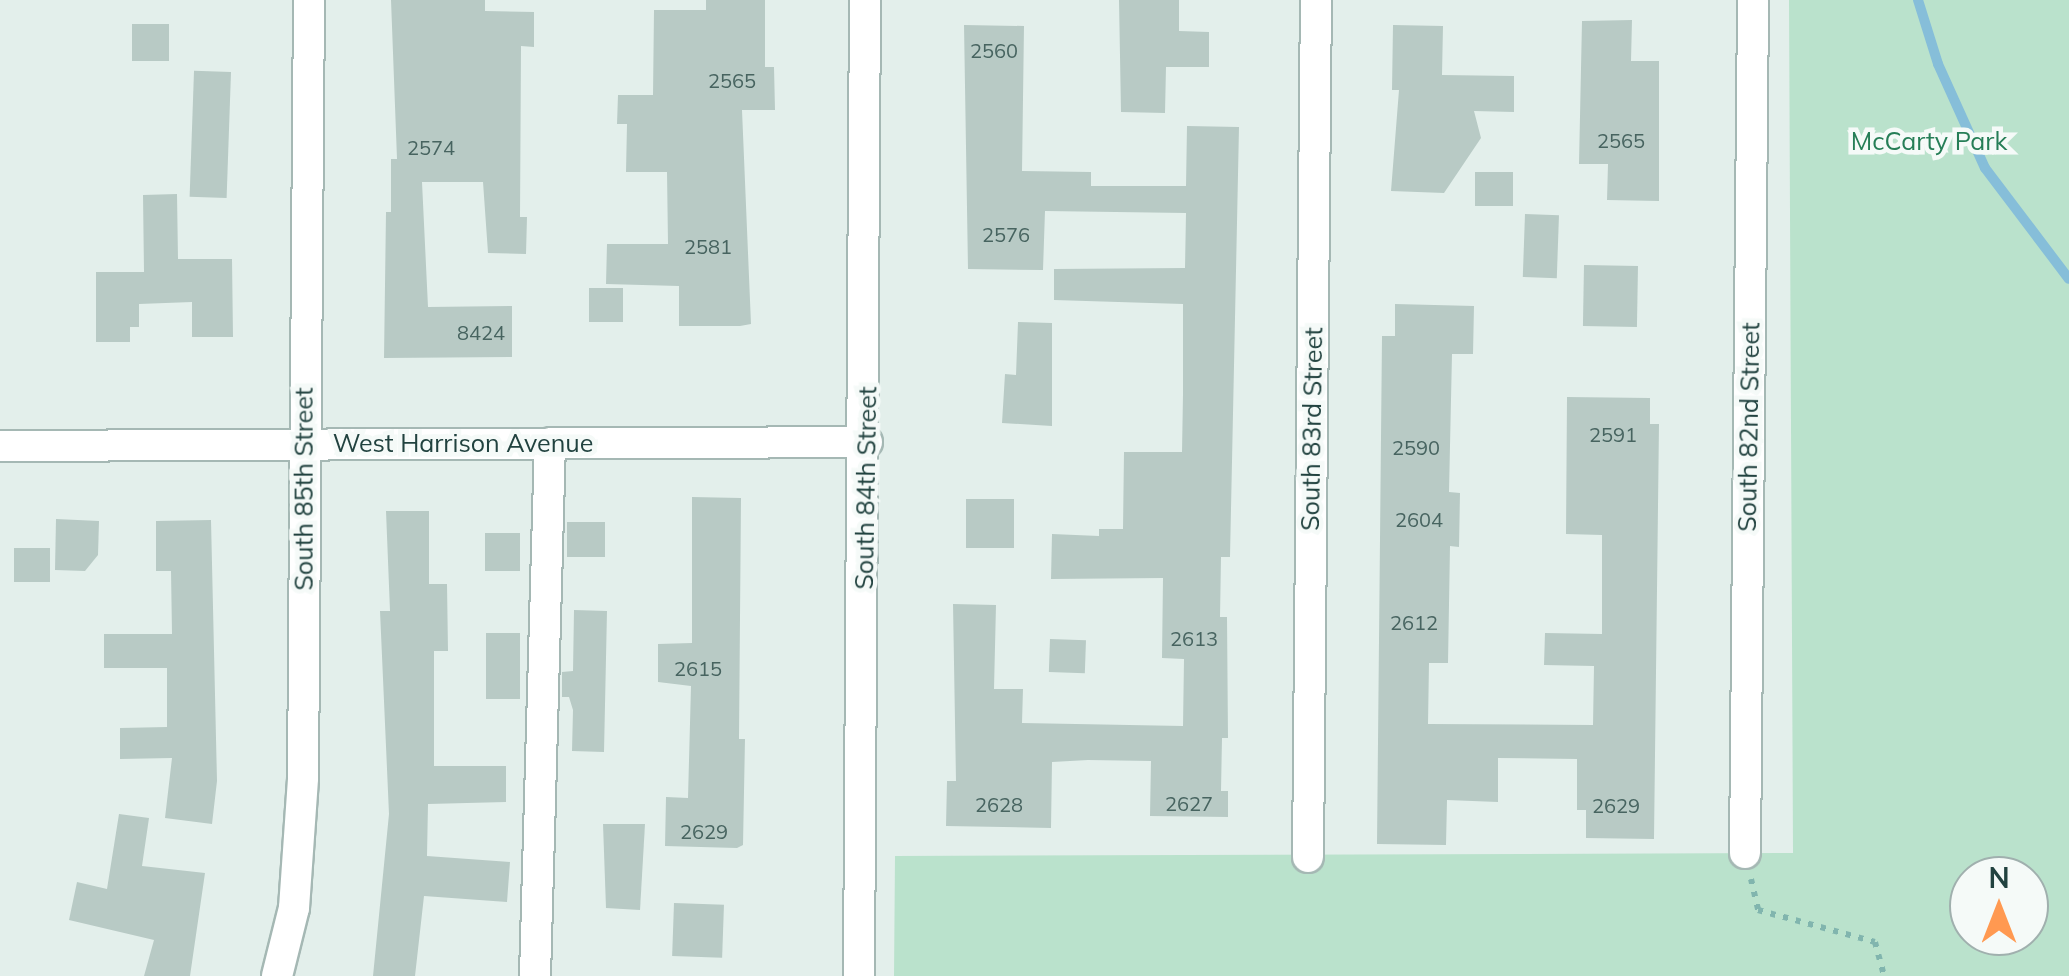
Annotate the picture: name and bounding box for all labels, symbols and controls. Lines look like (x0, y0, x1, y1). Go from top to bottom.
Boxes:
house number: 2560 (970, 38, 1018, 62)
house number: 2565 (708, 68, 756, 92)
park label: McCarty Park (1851, 126, 2007, 156)
house number: 2565 (1597, 128, 1645, 152)
house number: 2574 (407, 135, 455, 159)
house number: 2576 (982, 222, 1030, 246)
house number: 2581 (684, 234, 732, 258)
house number: 8424 (457, 320, 505, 344)
street label: South 82nd Street (1732, 322, 1766, 532)
street label: South 83rd Street (1295, 327, 1329, 531)
street label: South 84th Street (849, 386, 883, 590)
street label: South 85th Street (289, 387, 319, 591)
house number: 2591 (1589, 422, 1637, 446)
street label: West Harrison Avenue (333, 428, 593, 458)
house number: 2590 (1392, 435, 1440, 459)
house number: 2604 (1395, 507, 1443, 531)
house number: 2612 (1390, 610, 1438, 634)
house number: 2613 (1170, 626, 1218, 650)
house number: 2615 (674, 656, 722, 680)
house number: 2627 (1165, 791, 1213, 815)
house number: 2628 (975, 792, 1023, 816)
house number: 2629 (1592, 793, 1640, 817)
house number: 2629 (680, 819, 728, 843)
north arrow (1949, 856, 2049, 956)
text: N (1988, 860, 2010, 895)

